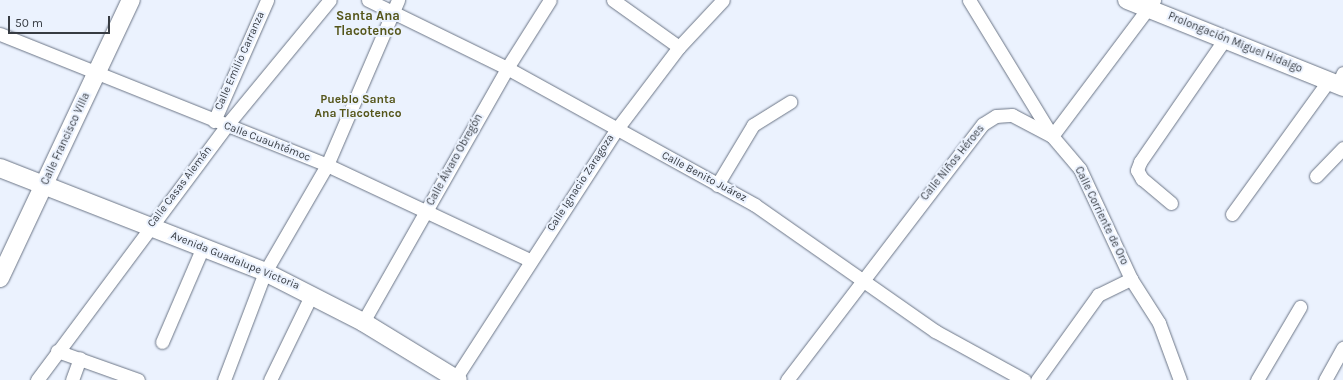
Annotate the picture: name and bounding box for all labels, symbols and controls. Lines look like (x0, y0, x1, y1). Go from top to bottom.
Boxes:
scale bar (10, 8, 112, 34)
district label: Santa Ana Tlacotenco (334, 9, 402, 40)
street label: Calle Emilio Carranza (212, 10, 268, 112)
street label: Prolongación Miguel Hidalgo (1166, 10, 1304, 76)
text: 50 m (15, 16, 43, 30)
street label: Calle Francisco Villa (39, 91, 93, 187)
district label: Pueblo Santa Ana Tlacotenco (315, 93, 401, 121)
street label: Calle Álvaro Obregón (424, 112, 486, 208)
street label: Calle Cuauhtémoc (222, 119, 312, 165)
street label: Calle Niños Héroes (918, 123, 988, 203)
street label: Calle Ignacio Zaragoza (545, 132, 617, 234)
street label: Calle Casas Alemán (145, 144, 215, 230)
street label: Calle Benito Juárez (659, 149, 749, 205)
street label: Calle Corriente de Oro (1071, 165, 1131, 267)
street label: Avenida Guadalupe Victoria (169, 229, 301, 293)

